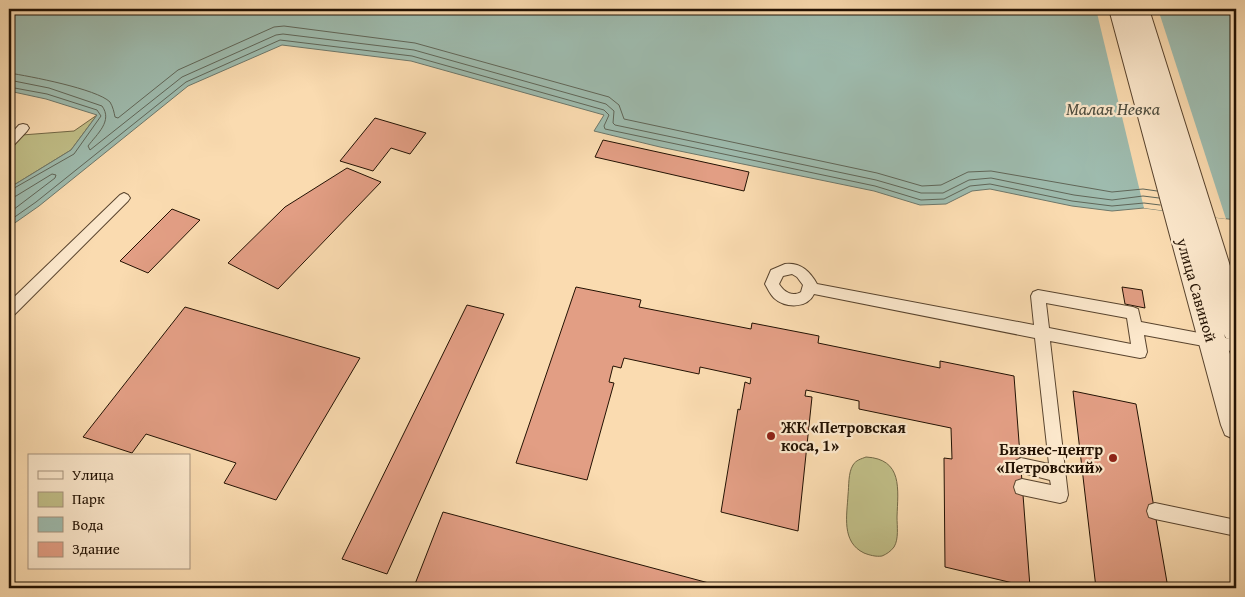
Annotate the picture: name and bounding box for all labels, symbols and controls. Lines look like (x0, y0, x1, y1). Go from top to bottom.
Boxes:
water label: Малая Невка (1066, 95, 1161, 122)
street label: улица Савиной (1170, 234, 1223, 345)
place label: ЖК «Петровская коса, 1» (780, 415, 906, 457)
marker: ЖК «Петровская коса, 1» (765, 430, 777, 442)
place label: Бизнес-центр «Петровский» (996, 437, 1103, 479)
marker: Бизнес-центр «Петровский» (1107, 452, 1119, 464)
legend (28, 454, 190, 570)
text: Улица (72, 464, 115, 485)
text: Парк (72, 488, 105, 509)
text: Вода (72, 514, 104, 535)
text: Здание (72, 538, 120, 559)

